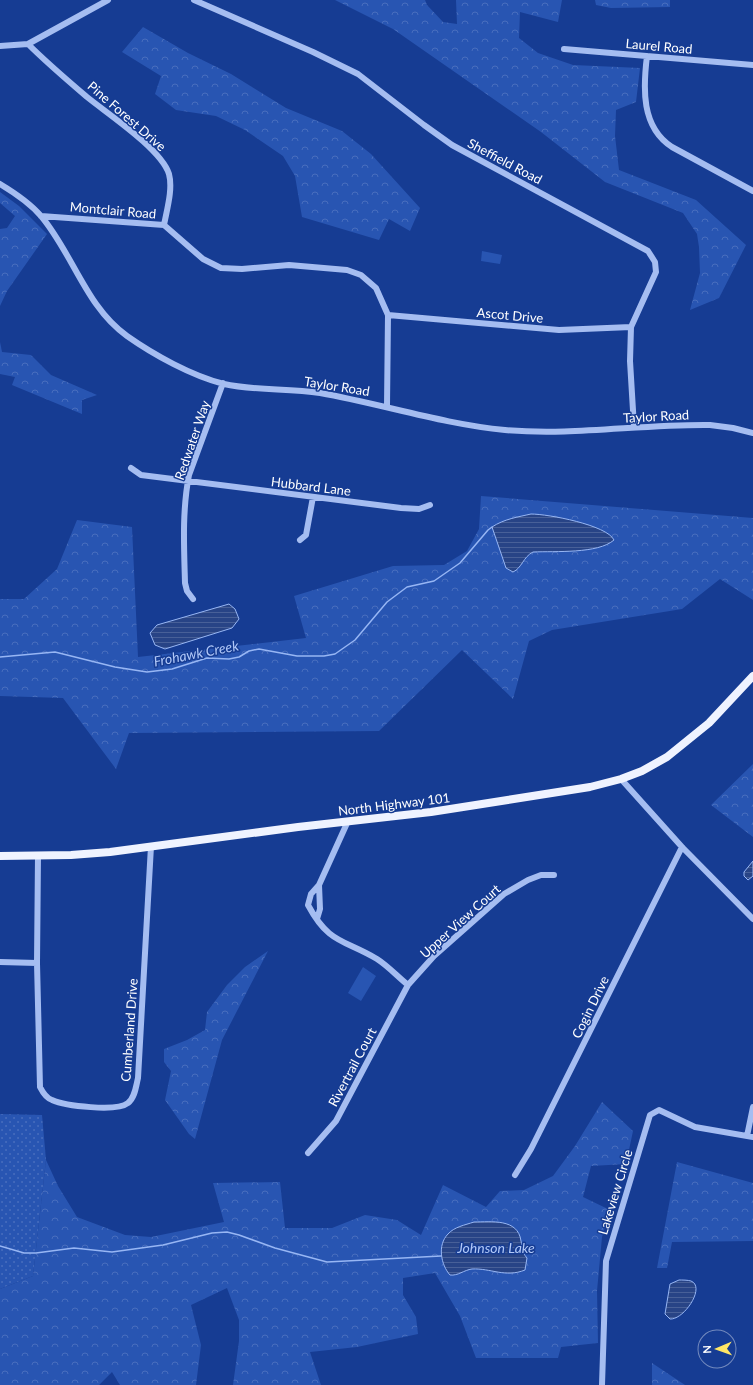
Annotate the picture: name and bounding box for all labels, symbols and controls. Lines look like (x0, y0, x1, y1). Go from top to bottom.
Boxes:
street label: Laurel Road (625, 35, 693, 57)
street label: Pine Forest Drive (85, 78, 169, 154)
street label: Sheffield Road (465, 135, 545, 187)
street label: Montclair Road (69, 198, 157, 222)
street label: Ascot Drive (476, 304, 544, 326)
street label: Taylor Road (303, 373, 371, 399)
street label: Redwater Way (171, 398, 213, 482)
street label: Taylor Road (622, 406, 690, 426)
street label: Hubbard Lane (270, 473, 352, 499)
water label: Frohawk Creek (152, 636, 240, 670)
street label: North Highway 101 (337, 789, 451, 819)
street label: Upper View Court (416, 880, 504, 961)
street label: Cogin Drive (568, 973, 612, 1041)
street label: Cumberland Drive (117, 978, 141, 1082)
street label: Rivertrail Court (324, 1024, 380, 1109)
street label: Lakeview Circle (594, 1147, 636, 1237)
water label: Johnson Lake (456, 1239, 535, 1256)
north arrow (697, 1329, 737, 1369)
text: N (700, 1345, 713, 1354)

